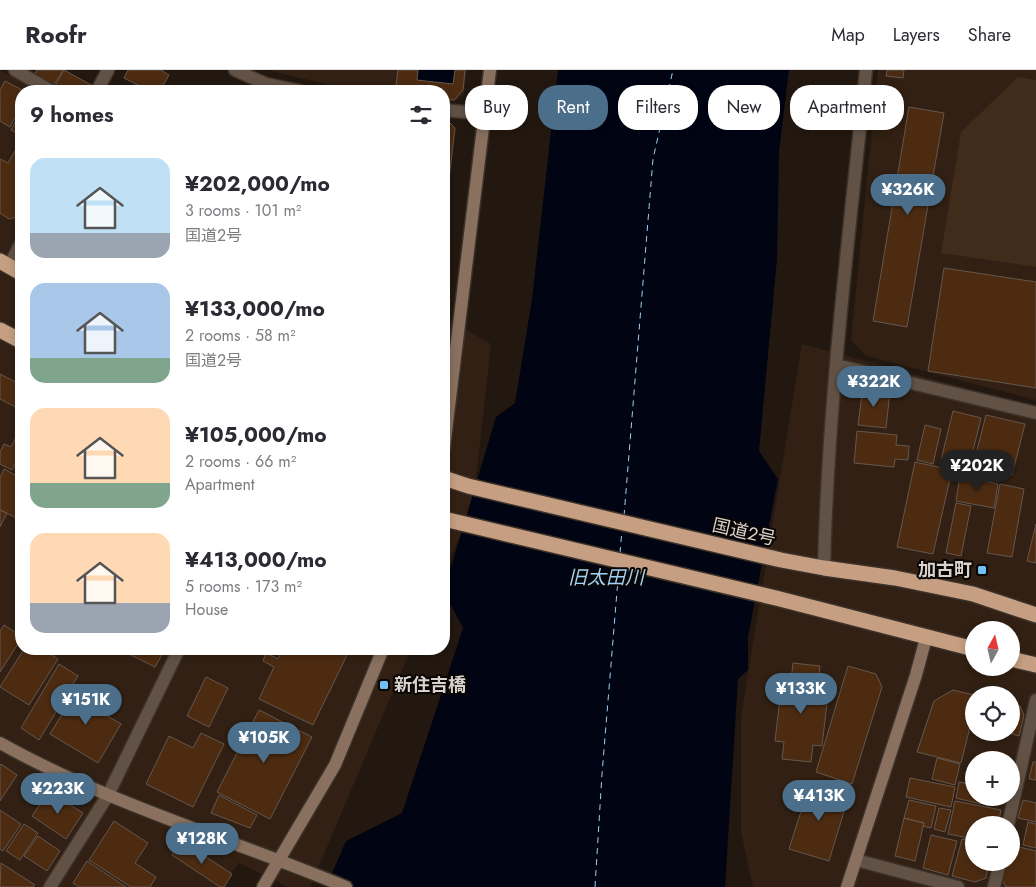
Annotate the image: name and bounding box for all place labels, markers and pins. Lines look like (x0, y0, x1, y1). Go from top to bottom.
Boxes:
pin: ¥326K (873, 174, 943, 216)
pin: ¥322K (839, 366, 909, 408)
pin: ¥202K (942, 450, 1012, 492)
place label: 加古町 (918, 557, 972, 583)
marker: 加古町 (976, 564, 988, 576)
place label: 新住吉橋 (394, 672, 466, 698)
pin: ¥133K (766, 672, 836, 715)
marker: 新住吉橋 (378, 679, 390, 691)
pin: ¥151K (51, 684, 121, 726)
pin: ¥105K (229, 722, 299, 764)
pin: ¥223K (23, 772, 93, 815)
pin: ¥413K (784, 780, 854, 822)
pin: ¥128K (167, 822, 237, 865)

